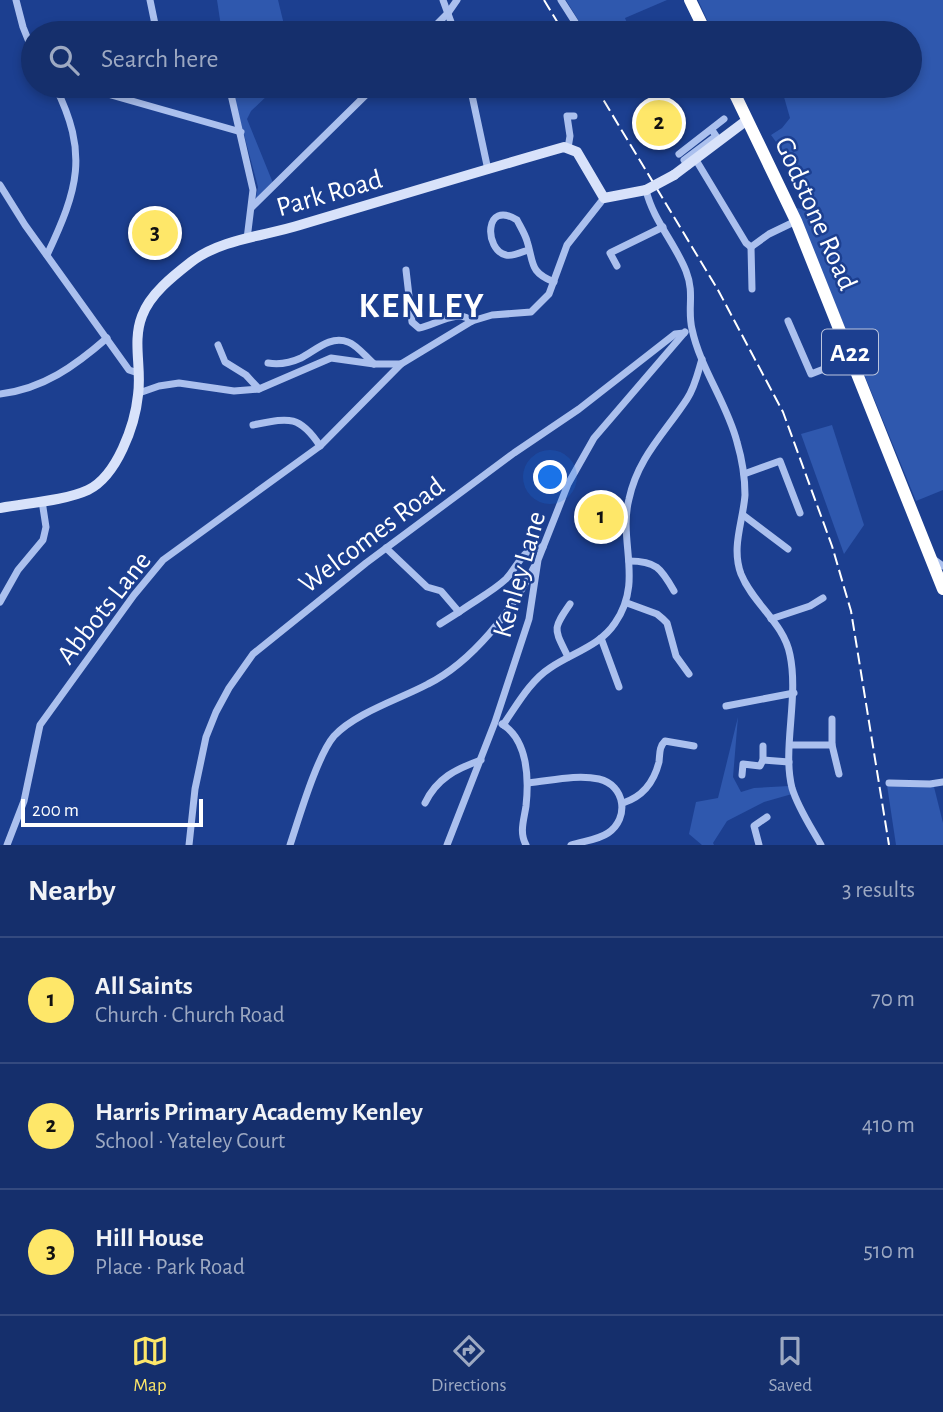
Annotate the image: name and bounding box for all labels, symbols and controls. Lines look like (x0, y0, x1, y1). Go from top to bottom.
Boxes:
search box (21, 21, 922, 98)
icon: search (45, 41, 83, 79)
text: Search here (101, 46, 219, 72)
pin: 2 (636, 97, 682, 149)
street label: Godstone Road (769, 133, 861, 295)
street label: Park Road (273, 165, 386, 222)
pin: 3 (132, 207, 178, 259)
district label: KENLEY (358, 289, 486, 324)
road number: A22 (822, 330, 878, 374)
your location (533, 460, 567, 494)
street label: Welcomes Road (294, 472, 450, 599)
pin: 1 (578, 491, 624, 543)
street label: Kenley Lane (489, 508, 551, 641)
street label: Abbots Lane (52, 547, 157, 670)
scale bar (21, 796, 203, 828)
text: 200 m (32, 801, 79, 820)
text: Nearby (28, 876, 116, 906)
text: 3 results (842, 879, 915, 902)
text: All Saints (95, 973, 193, 999)
text: 1 (47, 988, 55, 1011)
text: 70 m (871, 988, 915, 1011)
text: Church · Church Road (95, 1004, 285, 1027)
text: Harris Primary Academy Kenley (95, 1099, 423, 1125)
text: 2 (46, 1114, 56, 1137)
text: 410 m (862, 1114, 915, 1137)
text: School · Yateley Court (95, 1130, 285, 1153)
text: Hill House (95, 1225, 204, 1251)
text: 3 (46, 1240, 56, 1263)
text: 510 m (863, 1240, 915, 1263)
text: Place · Park Road (95, 1256, 245, 1279)
tab: Map (131, 1332, 169, 1397)
tab: Directions (431, 1332, 507, 1397)
tab: Saved (769, 1332, 812, 1397)

